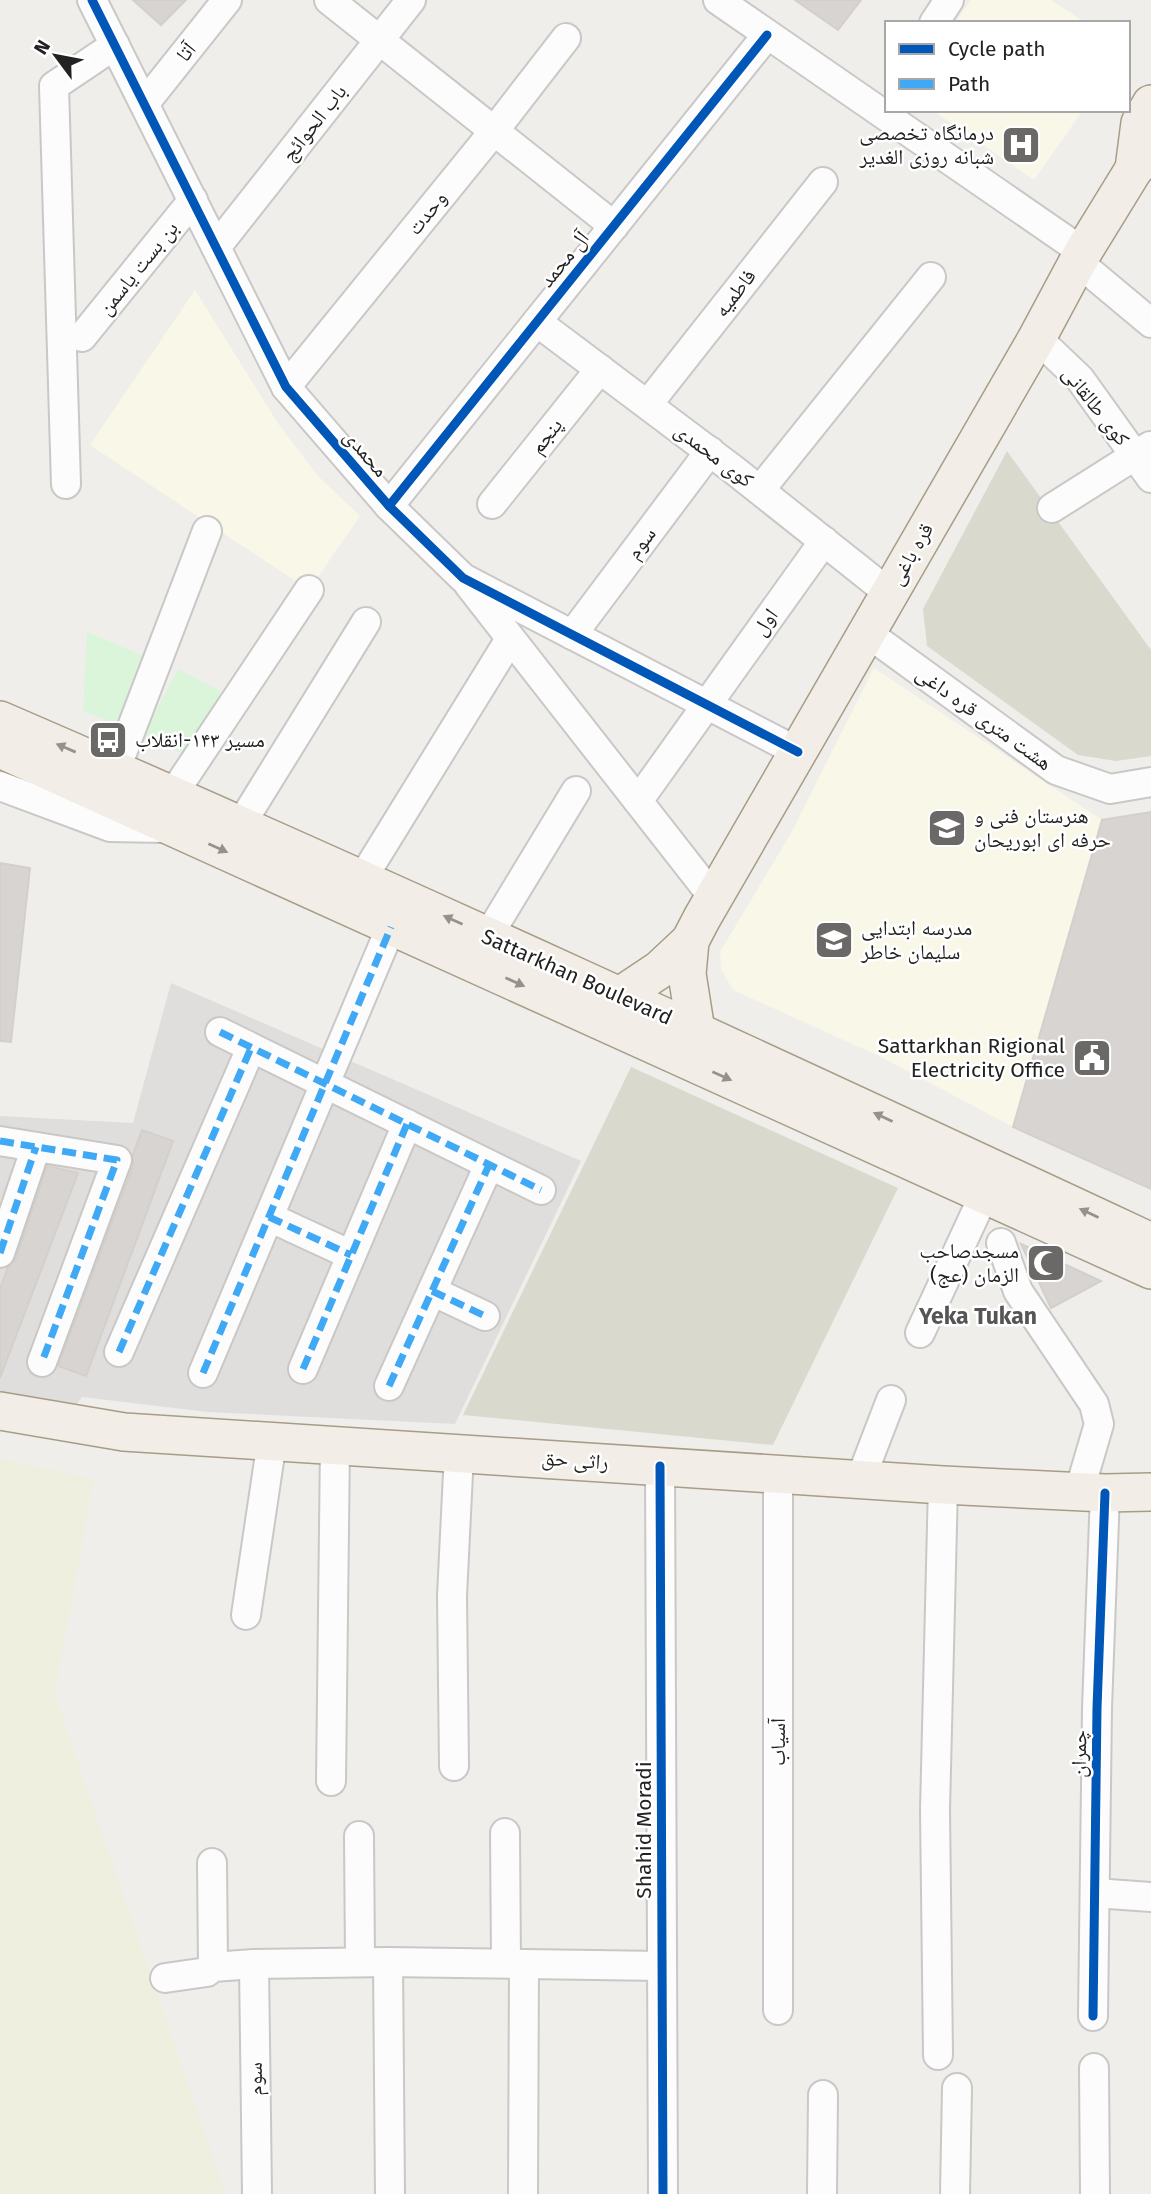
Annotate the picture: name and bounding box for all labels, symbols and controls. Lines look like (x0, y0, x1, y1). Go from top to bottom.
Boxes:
north arrow (21, 21, 91, 91)
legend (885, 21, 1130, 112)
text: N (29, 36, 55, 59)
street label: آتا (170, 36, 202, 67)
text: Cycle path (948, 36, 1046, 62)
text: Path (948, 71, 990, 97)
street label: باب الحوائج (276, 79, 352, 167)
place label: درمانگاه تخصصی شبانه روزی الغدیر (859, 120, 994, 170)
hospital icon: درمانگاه تخصصی شبانه روزی الغدیر (1000, 124, 1042, 166)
street label: وحدت (401, 186, 453, 240)
street label: بن بست یاسمن (92, 216, 184, 320)
street label: آل محمد (533, 225, 595, 293)
street label: فاطمیه (708, 264, 762, 322)
street label: کوی طالقانی (1057, 361, 1135, 451)
street label: پنجم (524, 413, 569, 460)
street label: کوی محمدی (669, 417, 759, 493)
street label: محمدی (338, 424, 394, 482)
street label: قره باغی (883, 518, 939, 590)
street label: سوم (620, 522, 662, 565)
street label: اول (746, 603, 784, 641)
street label: هشت متری قره داغی (911, 660, 1057, 776)
bus stop icon: مسیر ۱۴۳-انقلاب (87, 719, 129, 761)
place label: مسیر ۱۴۳-انقلاب (135, 727, 265, 753)
one-way arrow (56, 742, 77, 753)
place label: هنرستان فنی و حرفه ای ابوریحان (974, 803, 1111, 853)
school or university icon: هنرستان فنی و حرفه ای ابوریحان (926, 807, 968, 849)
one-way arrow (208, 843, 229, 854)
one-way arrow (443, 915, 464, 926)
place label: مدرسه ابتدایی سلیمان خاطر (860, 915, 972, 965)
school or university icon: مدرسه ابتدایی سلیمان خاطر (813, 919, 855, 961)
street label: Sattarkhan Boulevard (478, 923, 676, 1031)
one-way arrow (505, 976, 526, 987)
place label: Sattarkhan Rigional Electricity Office (878, 1033, 1065, 1083)
public building icon: Sattarkhan Rigional Electricity Office (1071, 1037, 1113, 1079)
one-way arrow (712, 1070, 732, 1082)
one-way arrow (873, 1112, 893, 1123)
one-way arrow (1079, 1208, 1099, 1219)
place label: مسجدصاحب الزمان (عج) (919, 1238, 1019, 1288)
mosque icon: مسجدصاحب الزمان (عج) (1025, 1242, 1067, 1284)
district label: Yeka Tukan (918, 1302, 1037, 1330)
street label: راثی حق (541, 1445, 609, 1475)
street label: آسیاب (765, 1717, 791, 1766)
street label: چمران (1066, 1730, 1092, 1778)
street label: Shahid Moradi (631, 1761, 657, 1899)
street label: سوم (242, 2062, 269, 2096)

